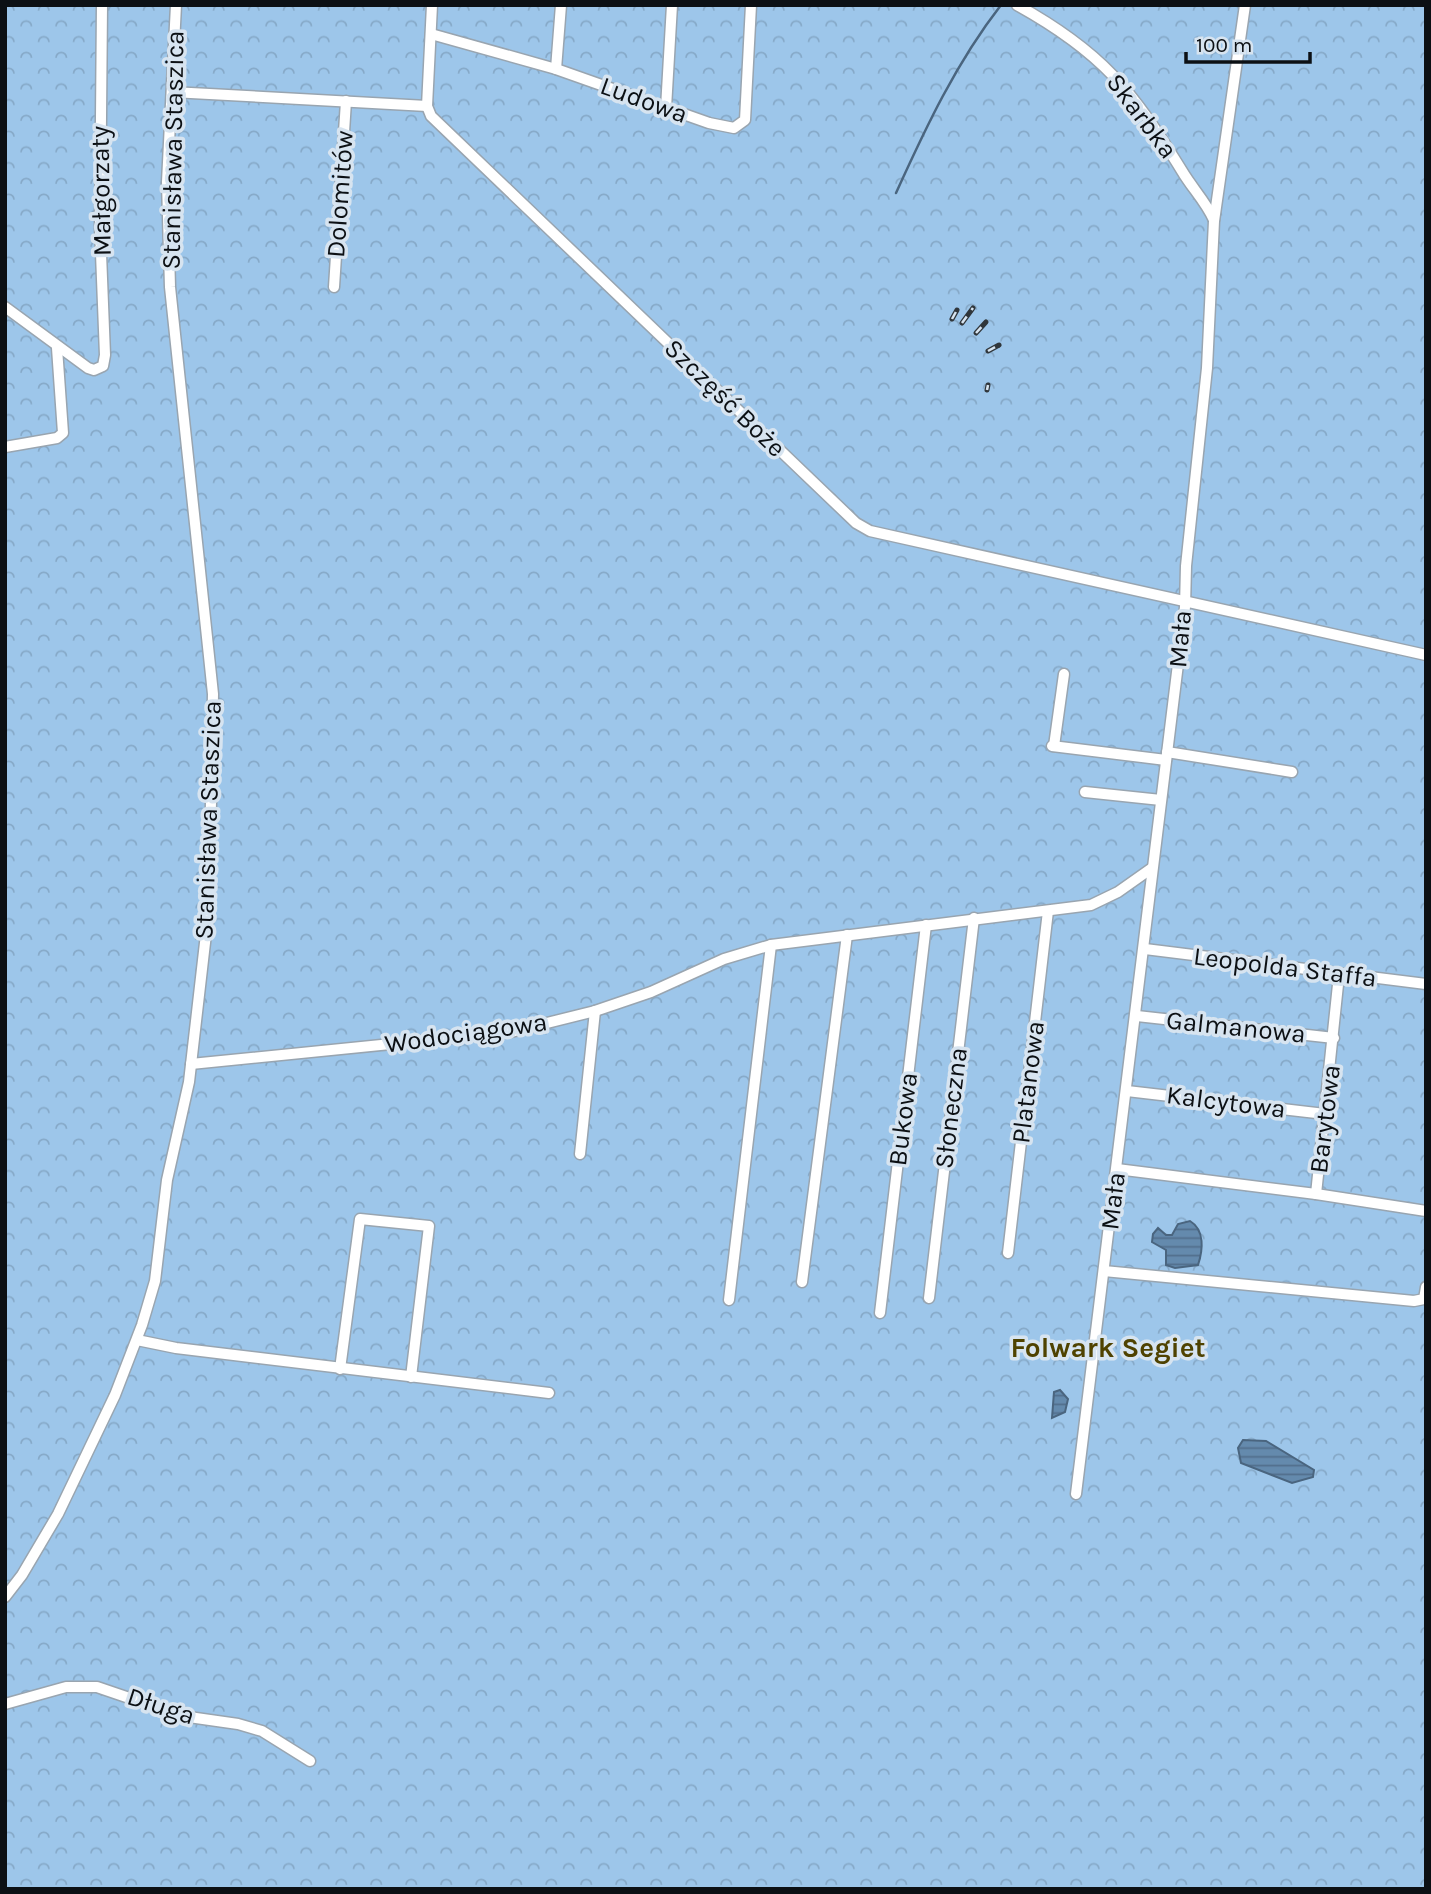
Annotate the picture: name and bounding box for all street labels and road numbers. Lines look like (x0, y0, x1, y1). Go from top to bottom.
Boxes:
street label: Stanisława Staszica (155, 30, 191, 270)
street label: Skarbka (1100, 67, 1184, 165)
street label: Ludowa (596, 70, 692, 130)
street label: Małgorzaty (84, 126, 118, 256)
street label: Dolomitów (320, 129, 360, 259)
street label: Szczęść Boże (658, 333, 792, 463)
street label: Mała (1162, 609, 1198, 669)
street label: Stanisława Staszica (188, 700, 228, 940)
street label: Leopolda Staffa (1192, 940, 1378, 994)
street label: Galmanowa (1165, 1004, 1307, 1050)
street label: Wodociągowa (383, 1006, 549, 1060)
street label: Platanowa (1005, 1019, 1051, 1145)
street label: Słoneczna (928, 1046, 974, 1170)
street label: Barytowa (1303, 1063, 1347, 1175)
street label: Bukowa (882, 1071, 924, 1167)
street label: Kalcytowa (1165, 1079, 1287, 1125)
street label: Mała (1094, 1170, 1132, 1232)
street label: Długa (123, 1681, 199, 1731)

